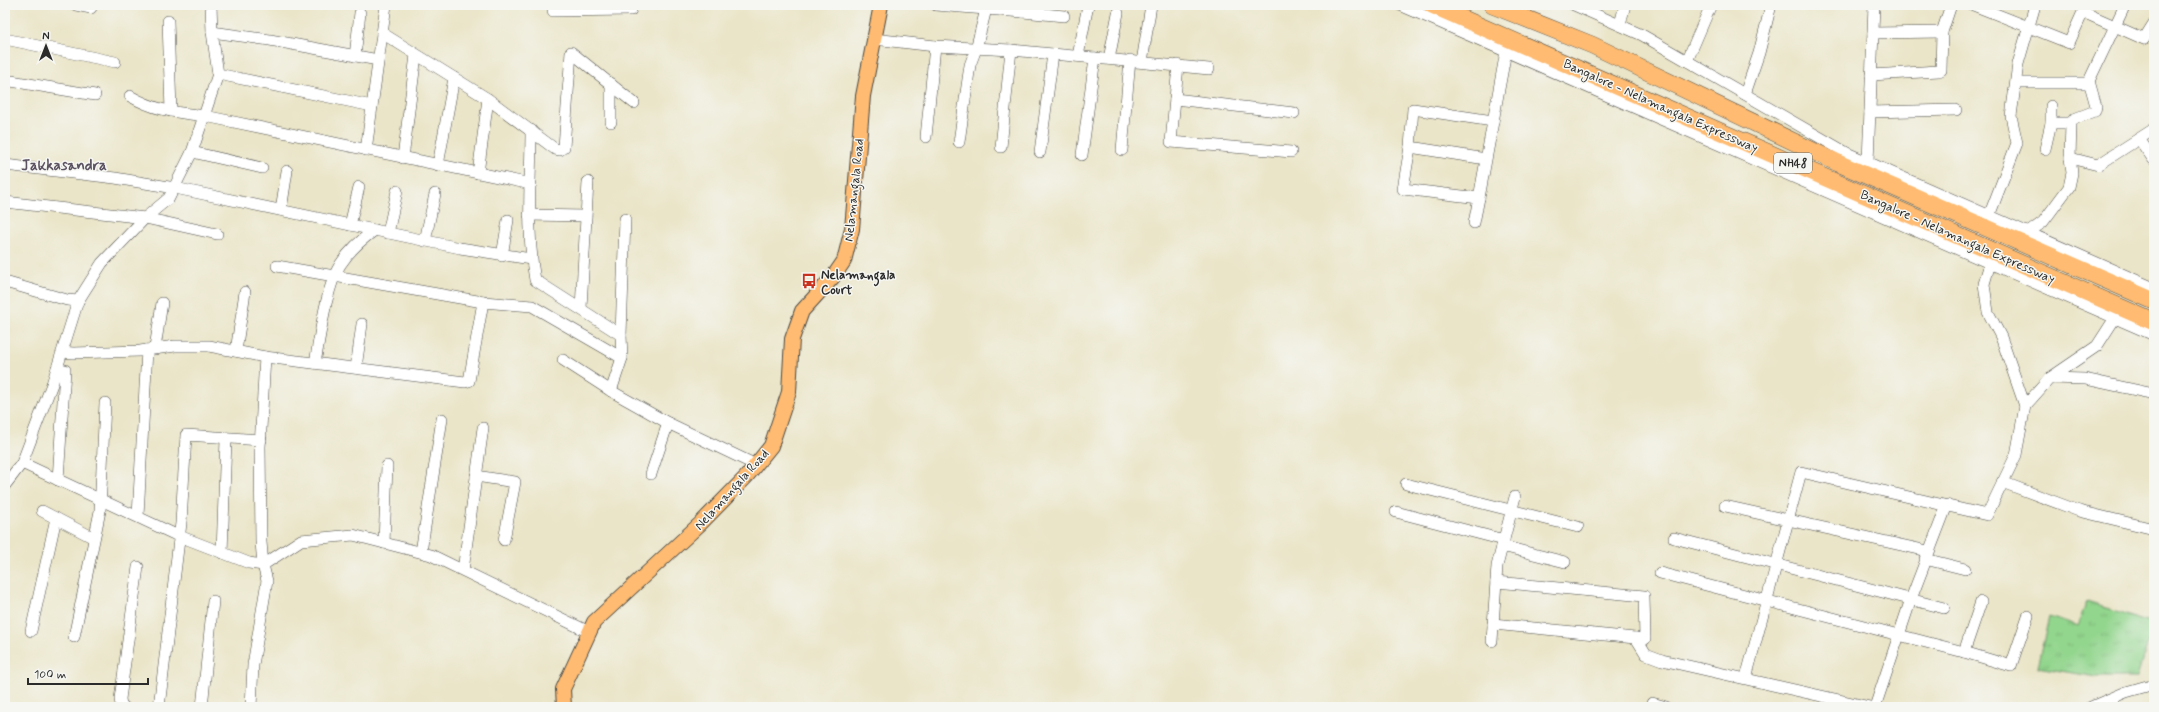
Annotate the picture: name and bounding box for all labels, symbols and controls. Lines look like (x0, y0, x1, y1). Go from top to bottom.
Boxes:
north arrow (26, 26, 66, 66)
text: N (42, 30, 50, 44)
street label: Bangalore - Nelamangala Expressway (1560, 56, 1760, 159)
street label: Nelamangala Road (841, 138, 870, 243)
road number: NH48 (1774, 153, 1812, 173)
district label: Jakkasandra (21, 156, 107, 176)
street label: Bangalore - Nelamangala Expressway (1857, 187, 2057, 290)
place label: Nelamangala Court (821, 267, 895, 299)
bus stop icon: Nelamangala Court (800, 272, 818, 290)
street label: Nelamangala Road (691, 446, 775, 536)
scale bar (28, 660, 148, 686)
text: 100 m (34, 667, 66, 683)

